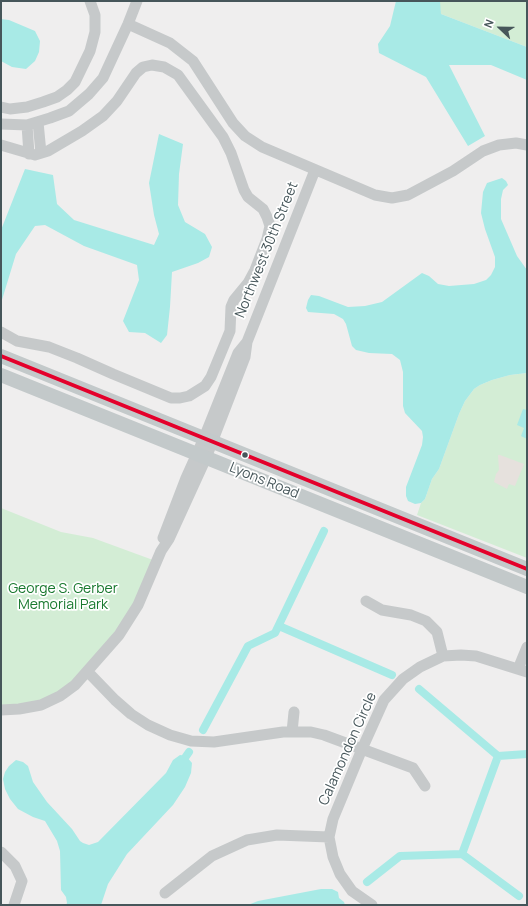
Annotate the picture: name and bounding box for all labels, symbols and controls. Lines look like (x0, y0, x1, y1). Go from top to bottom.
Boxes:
north arrow (480, 8, 520, 48)
text: N (480, 17, 497, 30)
street label: Northwest 30th Street (232, 179, 302, 321)
unlabelled marker (240, 450, 250, 460)
street label: Lyons Road (227, 459, 301, 503)
park label: George S. Gerber Memorial Park (8, 581, 118, 614)
street label: Calamondon Circle (315, 690, 381, 808)

